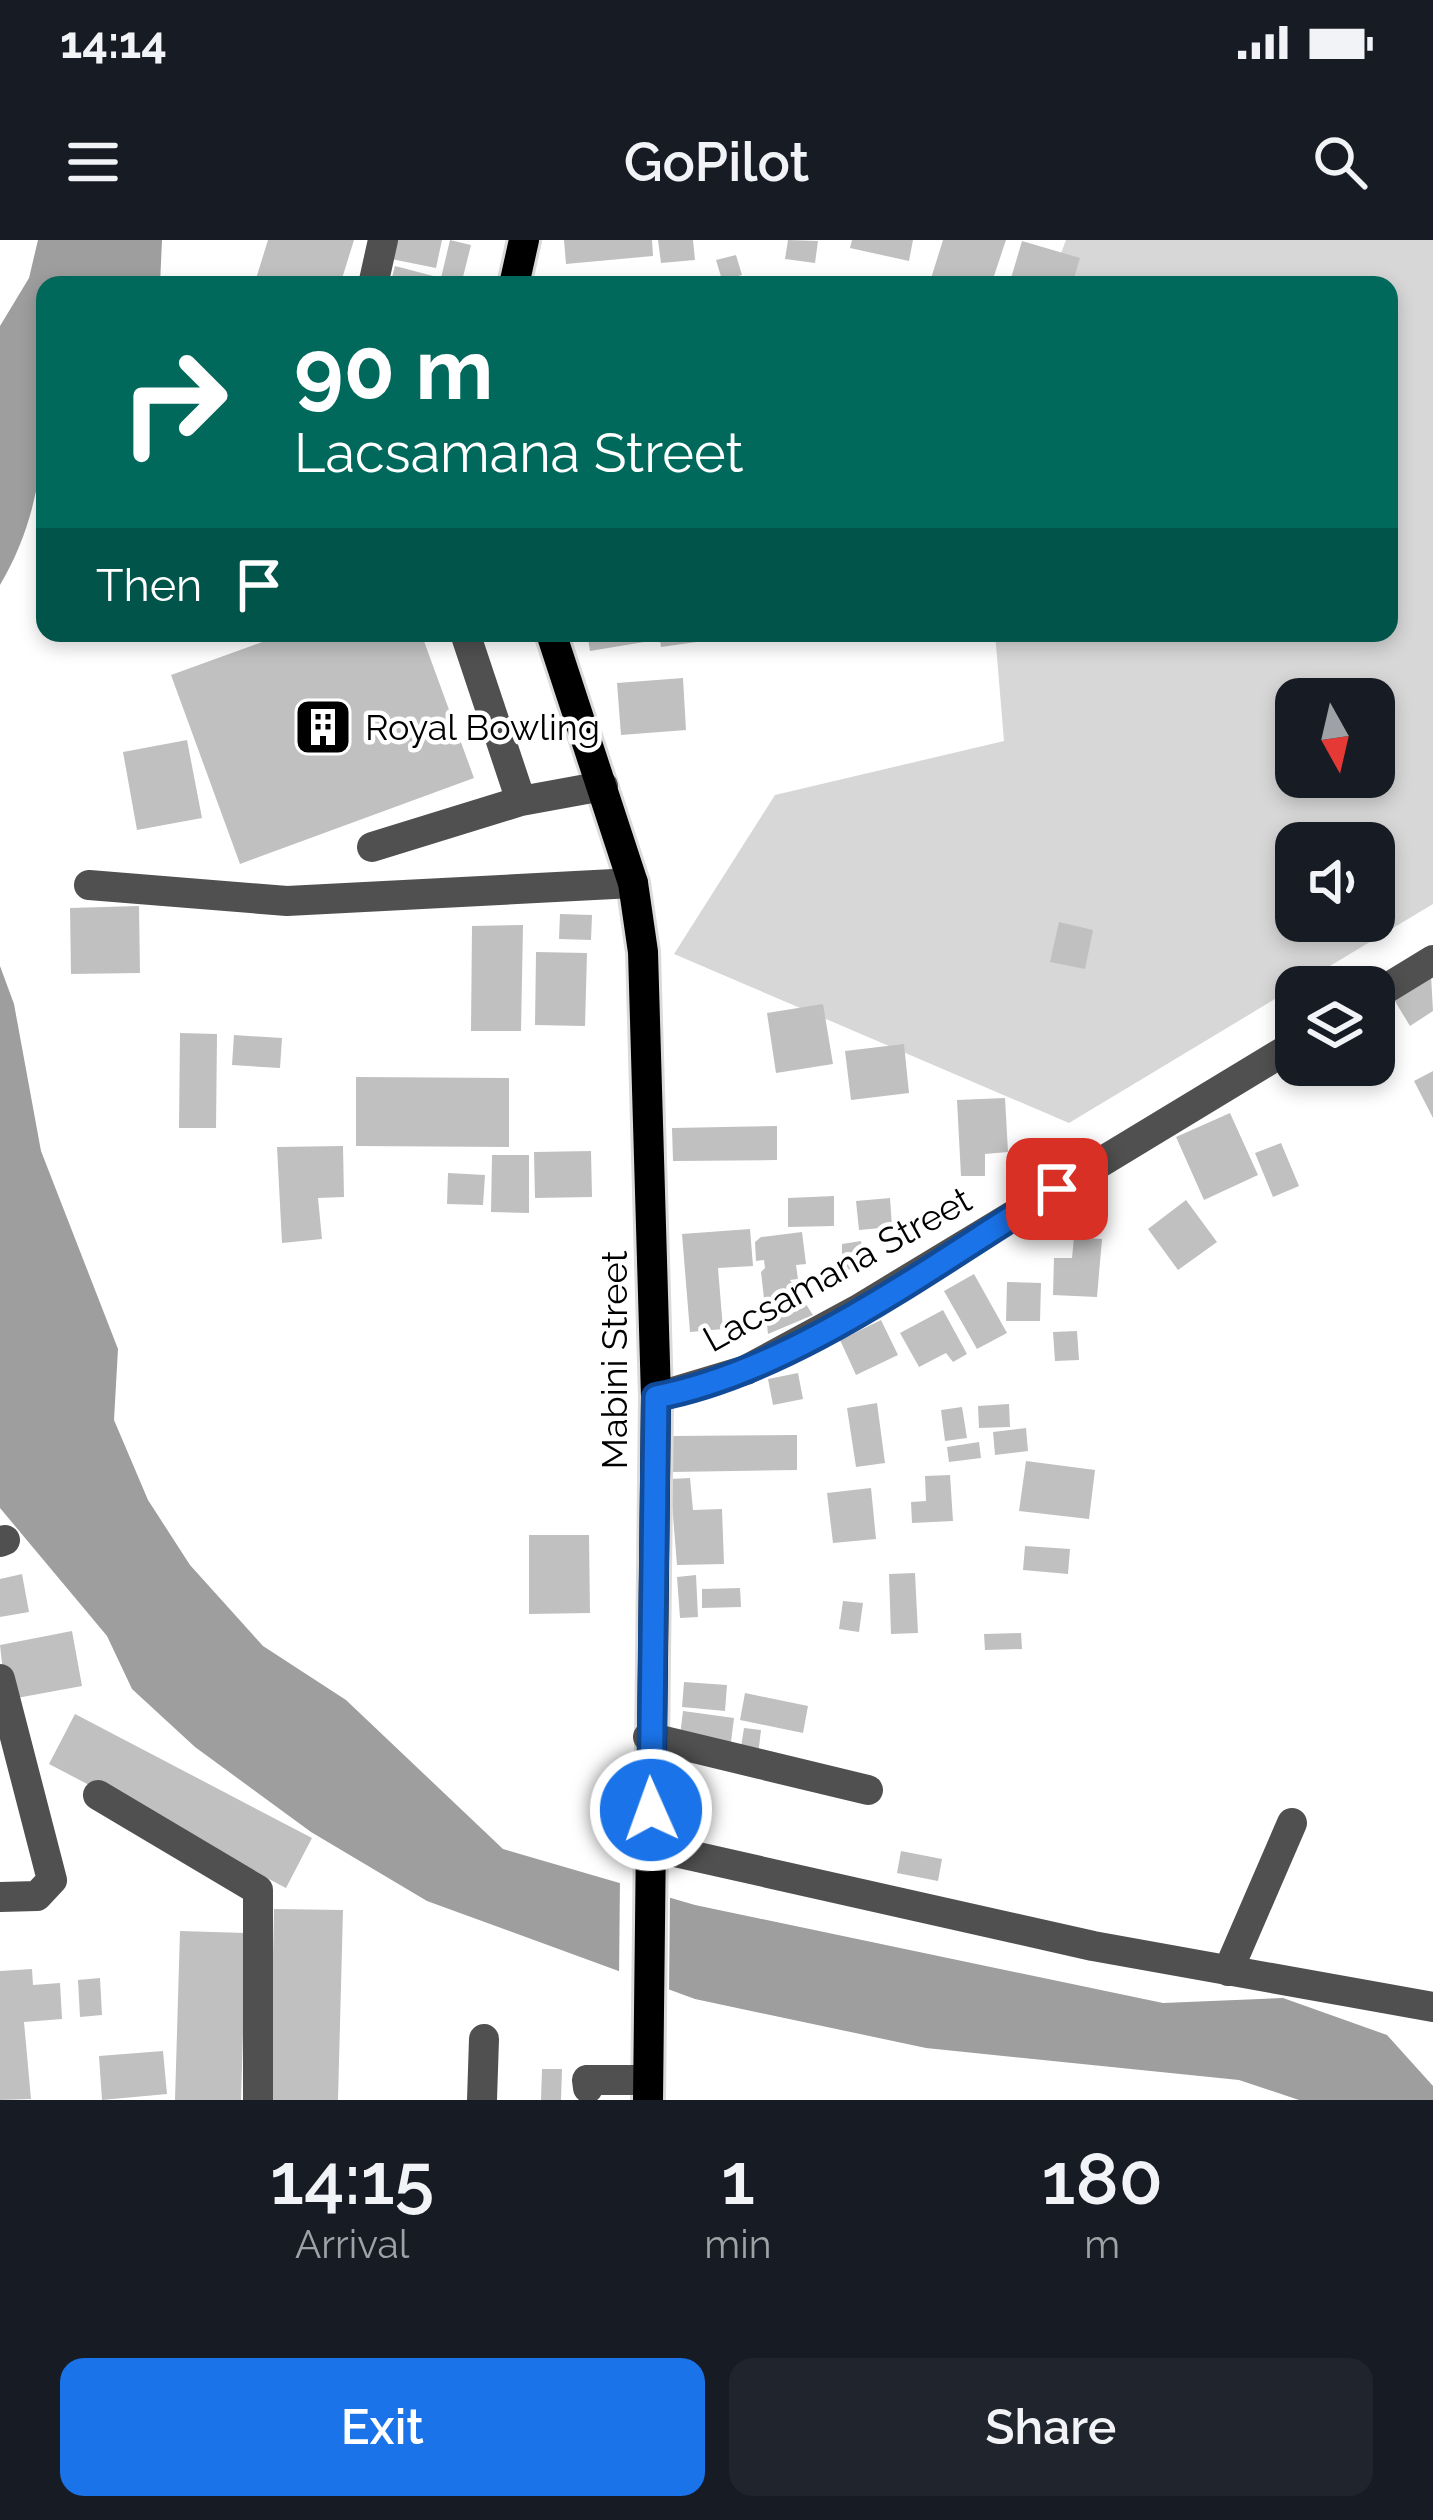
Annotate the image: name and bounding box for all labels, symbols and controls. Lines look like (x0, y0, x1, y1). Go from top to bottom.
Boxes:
text: 14:14 (60, 16, 167, 69)
icon: menu (60, 129, 126, 195)
icon: search (1307, 129, 1373, 195)
text: GoPilot (624, 130, 809, 194)
text: 90 m (294, 320, 493, 419)
icon: right (96, 324, 252, 480)
text: Lacsamana Street (294, 421, 744, 485)
icon: arrive (226, 552, 292, 618)
text: Then (96, 559, 202, 612)
north arrow (1275, 678, 1395, 798)
map controls (1275, 678, 1395, 1086)
building icon: Royal Bowling (292, 696, 354, 758)
place label: Royal Bowling (365, 706, 600, 748)
button: sound (1275, 822, 1395, 942)
button: layers (1275, 966, 1395, 1086)
pin (1006, 1138, 1108, 1240)
icon: arrive (1024, 1156, 1090, 1222)
street label: Lacsamana Street (696, 1178, 978, 1360)
street label: Mabini Street (593, 1251, 635, 1469)
position arrow (588, 1747, 714, 1873)
text: 14:15 (270, 2136, 434, 2221)
text: 1 (721, 2136, 755, 2221)
text: 180 (1042, 2136, 1163, 2221)
text: Arrival (295, 2221, 409, 2267)
text: min (704, 2221, 771, 2267)
text: m (1084, 2221, 1120, 2267)
button: Exit (60, 2358, 705, 2496)
button: Share (729, 2358, 1373, 2496)

